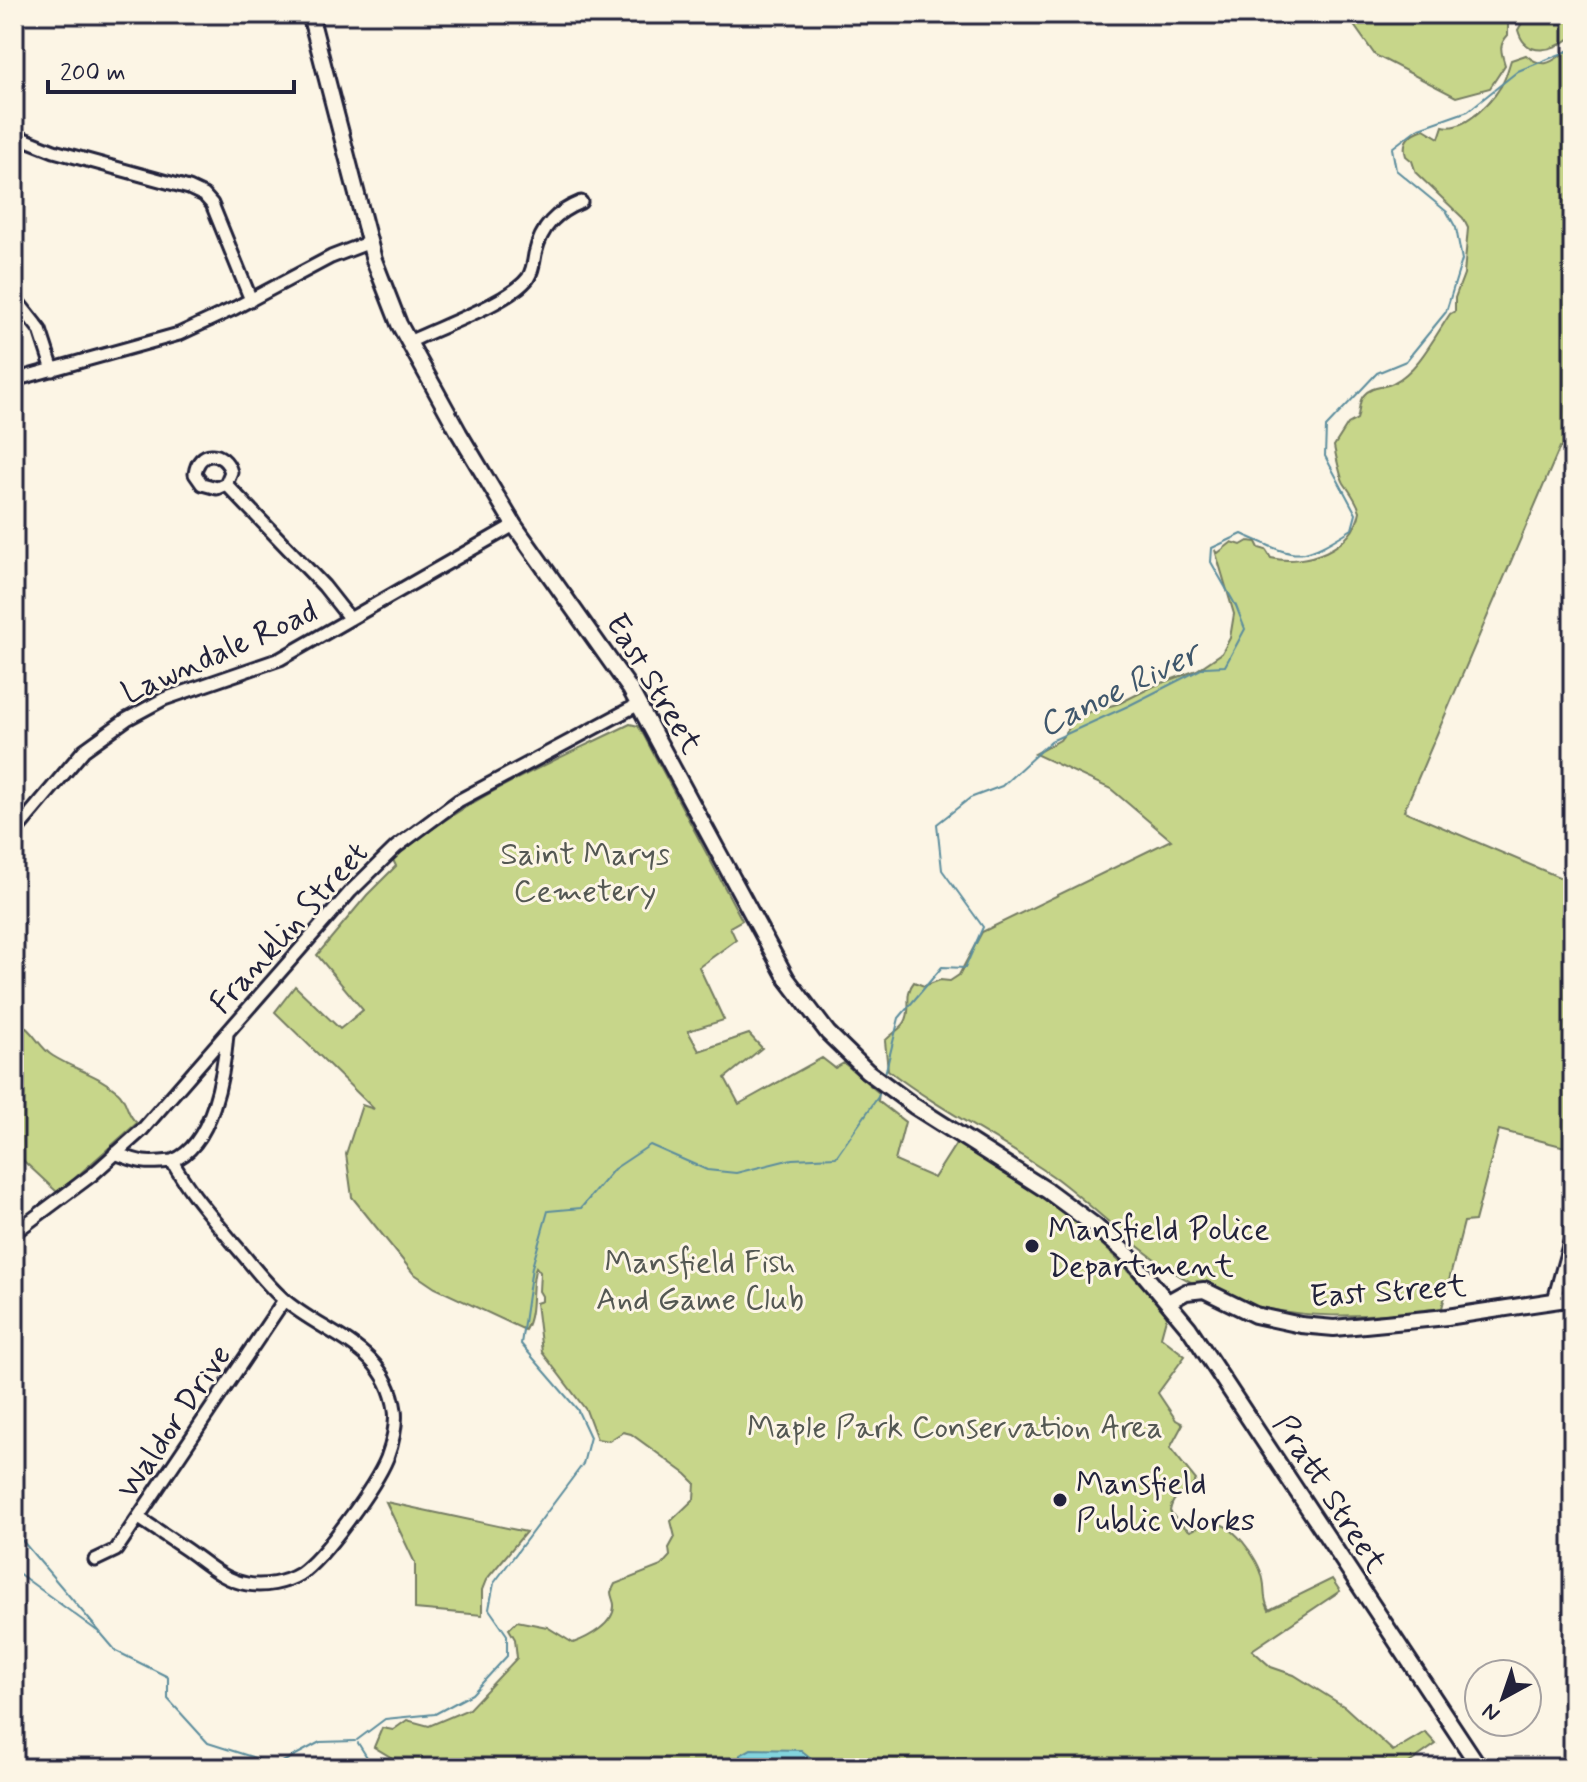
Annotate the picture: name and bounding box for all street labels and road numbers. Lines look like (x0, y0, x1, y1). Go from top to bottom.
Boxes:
street label: Lawndale Road (115, 591, 324, 715)
street label: East Street (595, 606, 712, 762)
street label: Franklin Street (201, 833, 378, 1023)
street label: East Street (1309, 1266, 1468, 1318)
street label: Waldor Drive (108, 1337, 242, 1507)
street label: Pratt Street (1263, 1407, 1396, 1581)

